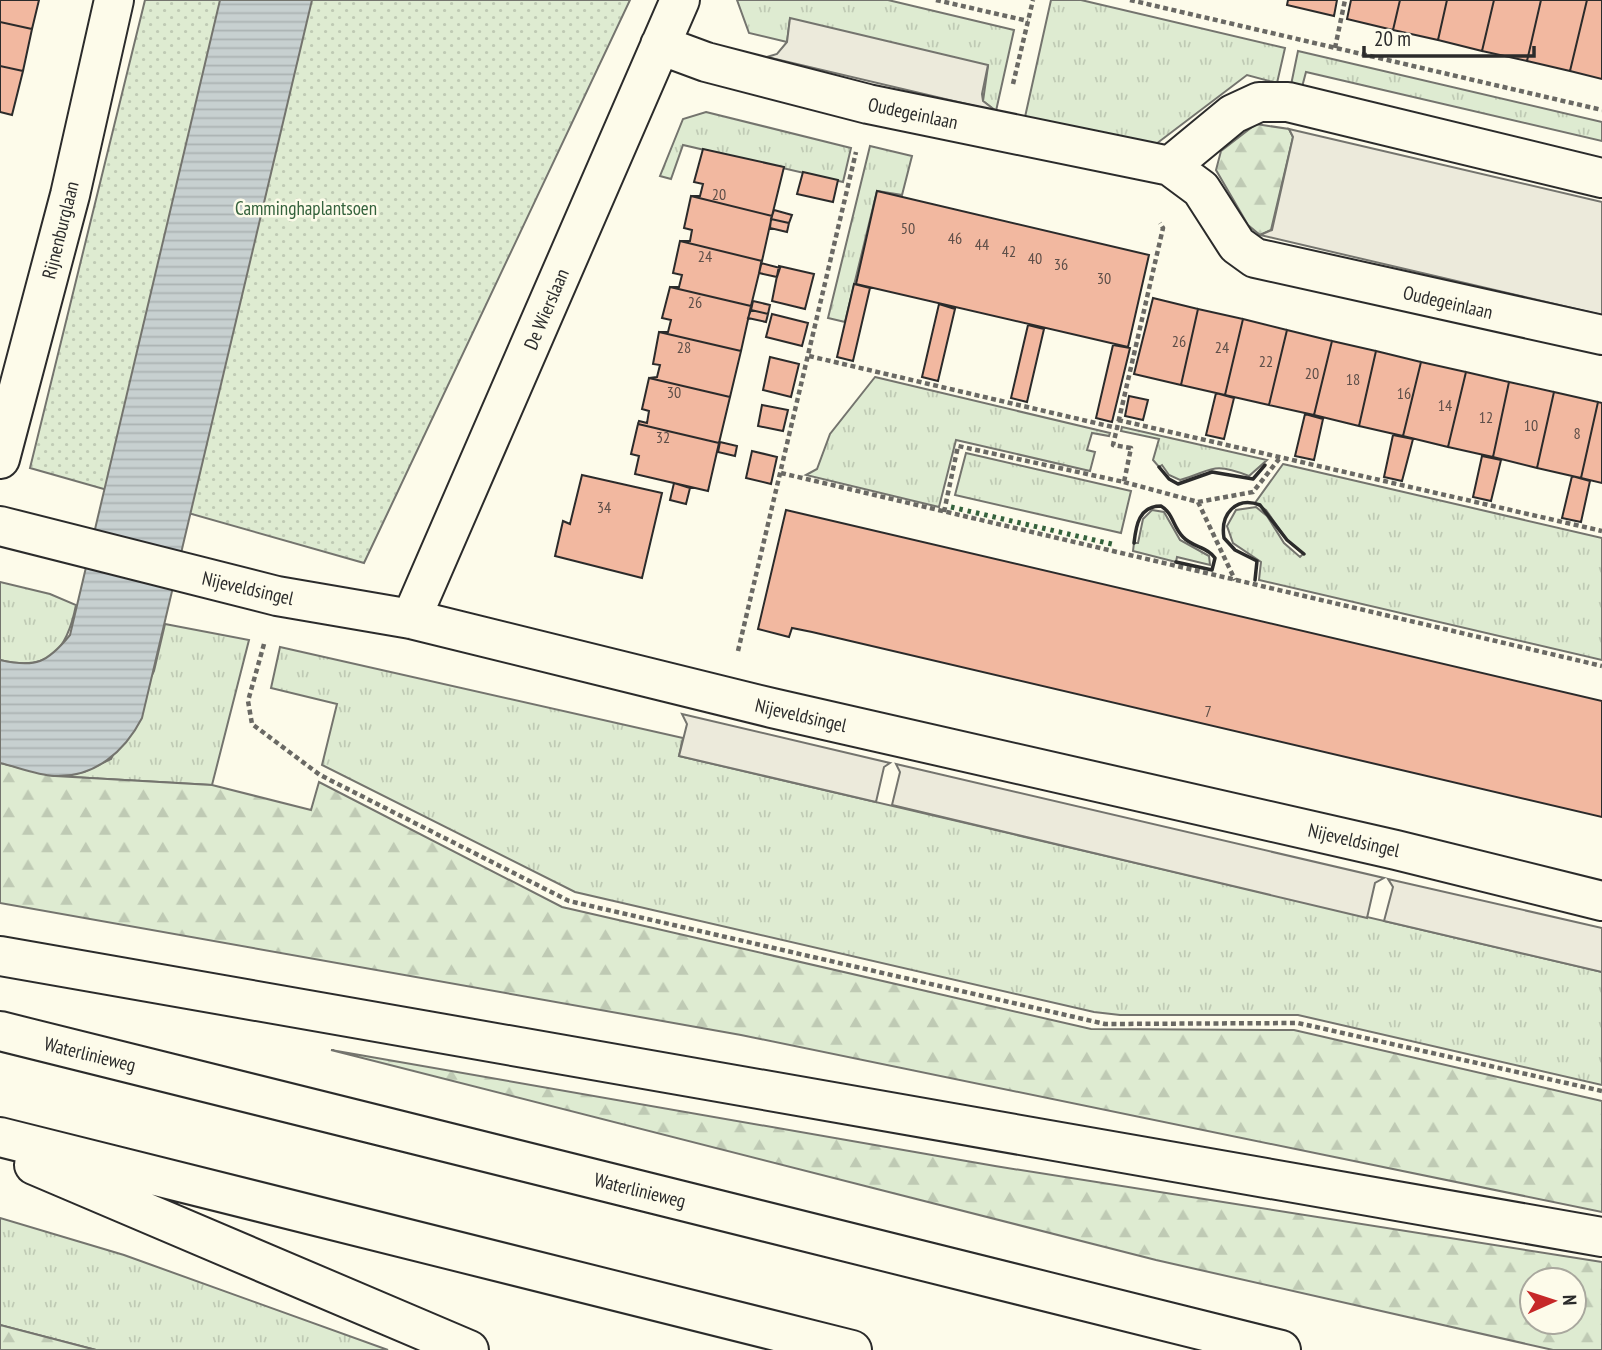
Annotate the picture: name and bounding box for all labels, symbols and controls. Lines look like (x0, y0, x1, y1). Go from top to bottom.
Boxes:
scale bar (1364, 14, 1534, 58)
text: 20 m (1374, 25, 1411, 52)
street label: Oudegeinlaan (866, 92, 960, 134)
street label: Rijnenburglaan (36, 179, 84, 281)
house number: 20 (712, 184, 726, 204)
park label: Camminghaplantsoen (235, 196, 377, 220)
house number: 50 (901, 218, 915, 238)
house number: 46 (948, 228, 962, 248)
house number: 44 (975, 234, 989, 254)
house number: 42 (1002, 241, 1016, 261)
house number: 24 (698, 246, 712, 266)
house number: 40 (1028, 248, 1042, 268)
house number: 36 (1054, 254, 1068, 274)
street label: De Wierslaan (518, 265, 574, 353)
house number: 30 (1097, 268, 1111, 288)
street label: Oudegeinlaan (1401, 280, 1495, 324)
house number: 26 (688, 292, 702, 312)
house number: 26 (1172, 331, 1186, 351)
house number: 28 (677, 337, 691, 357)
house number: 24 (1215, 337, 1229, 357)
house number: 22 (1259, 351, 1273, 371)
house number: 20 (1305, 363, 1319, 383)
house number: 18 (1346, 369, 1360, 389)
house number: 30 (667, 382, 681, 402)
house number: 16 (1397, 383, 1411, 403)
house number: 14 (1438, 395, 1452, 415)
house number: 12 (1479, 407, 1493, 427)
house number: 10 (1524, 415, 1538, 435)
house number: 8 (1573, 423, 1581, 443)
house number: 32 (656, 427, 670, 447)
house number: 34 (597, 497, 611, 517)
street label: Nijeveldsingel (200, 566, 297, 610)
street label: Nijeveldsingel (753, 693, 850, 737)
house number: 7 (1204, 701, 1212, 721)
street label: Nijeveldsingel (1306, 818, 1403, 862)
street label: Waterlinieweg (42, 1031, 138, 1077)
street label: Waterlinieweg (592, 1167, 688, 1213)
north arrow (1518, 1266, 1588, 1336)
text: N (1558, 1294, 1582, 1306)

